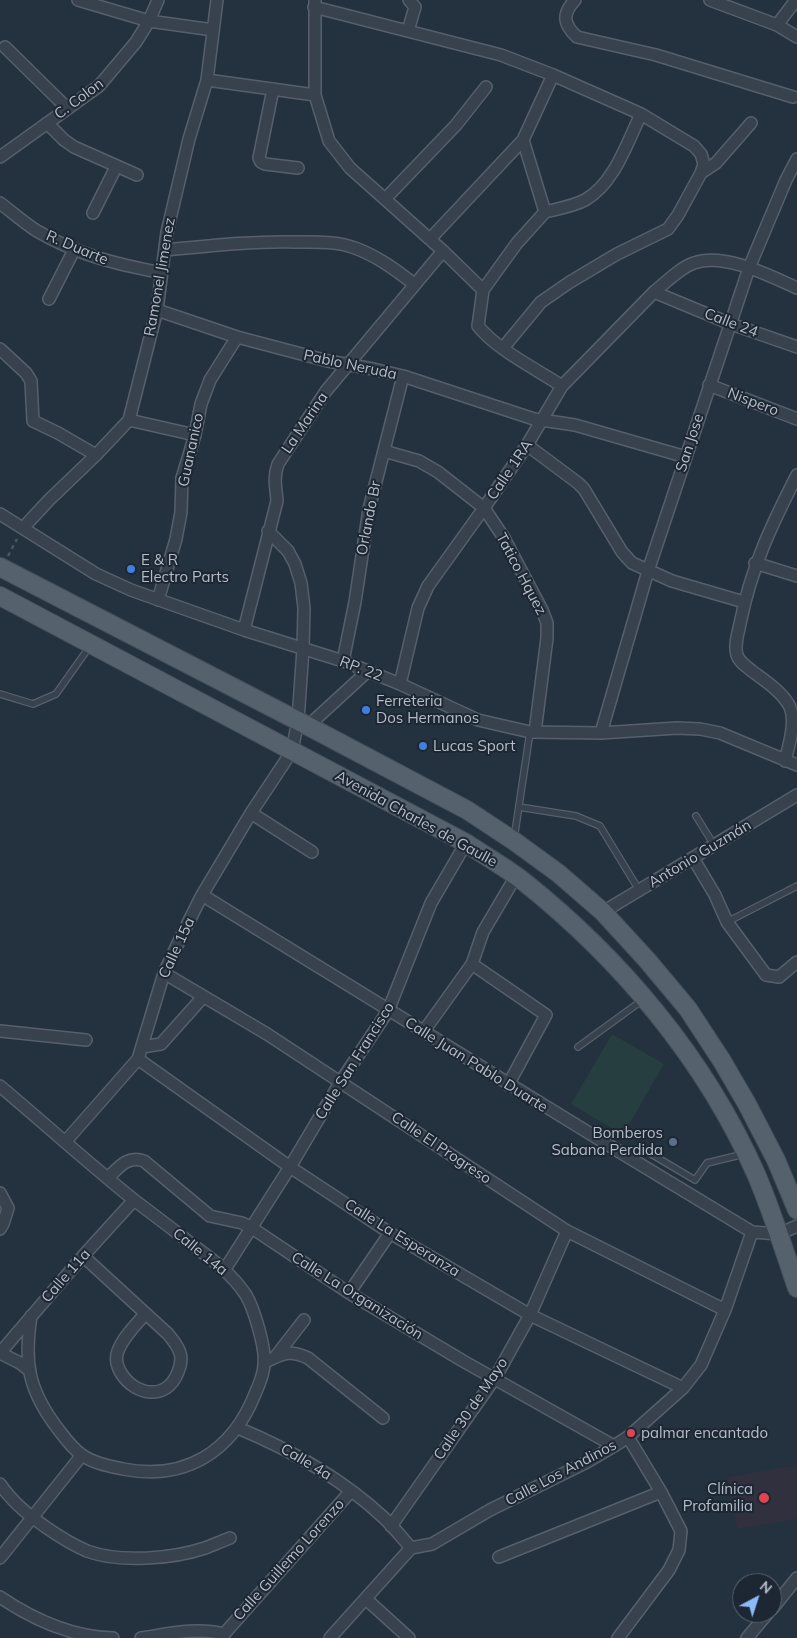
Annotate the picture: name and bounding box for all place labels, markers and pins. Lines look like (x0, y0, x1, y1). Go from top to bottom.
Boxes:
place label: E & R Electro Parts (141, 551, 229, 586)
marker: E & R Electro Parts (125, 563, 137, 575)
place label: Ferreteria Dos Hermanos (376, 692, 479, 727)
marker: Ferreteria Dos Hermanos (360, 704, 372, 716)
place label: Lucas Sport (433, 737, 515, 755)
marker: Lucas Sport (417, 740, 429, 752)
place label: Bomberos Sabana Perdida (551, 1124, 663, 1159)
marker: Bomberos Sabana Perdida (667, 1136, 679, 1148)
place label: palmar encantado (641, 1424, 768, 1442)
marker: palmar encantado (625, 1427, 637, 1439)
place label: Clínica Profamilia (683, 1480, 753, 1515)
marker: Clínica Profamilia (757, 1491, 771, 1505)

